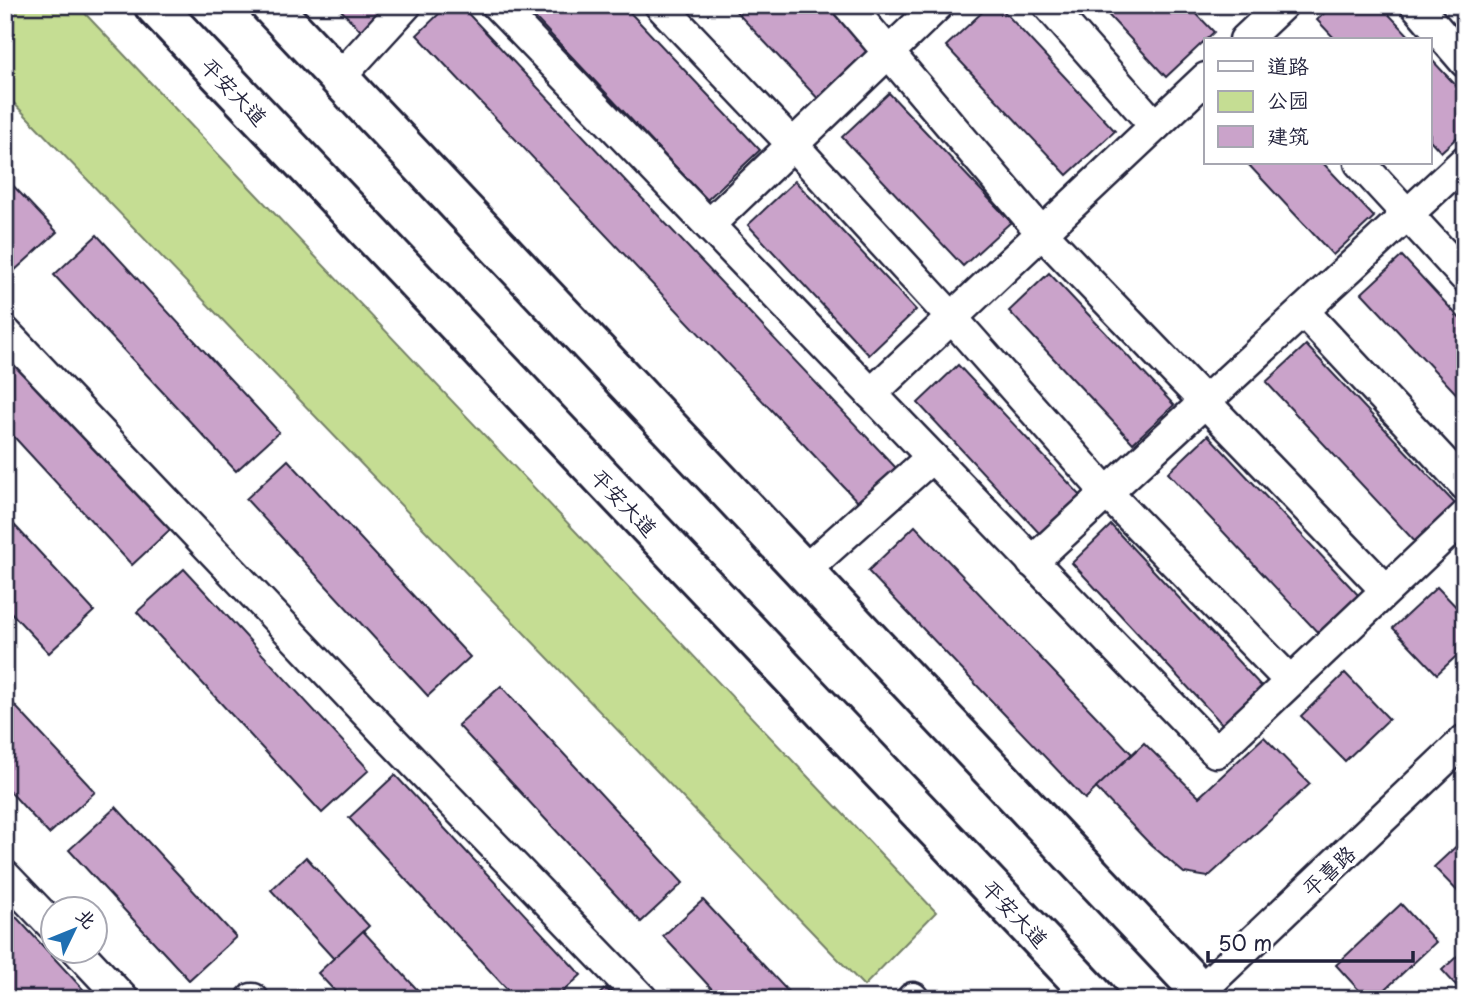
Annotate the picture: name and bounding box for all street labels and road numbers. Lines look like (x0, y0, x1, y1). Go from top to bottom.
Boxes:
street label: 平安大道 (194, 50, 276, 132)
street label: 平安大道 (584, 461, 666, 543)
street label: 平喜路 (1294, 837, 1362, 903)
street label: 平安大道 (975, 872, 1057, 954)

